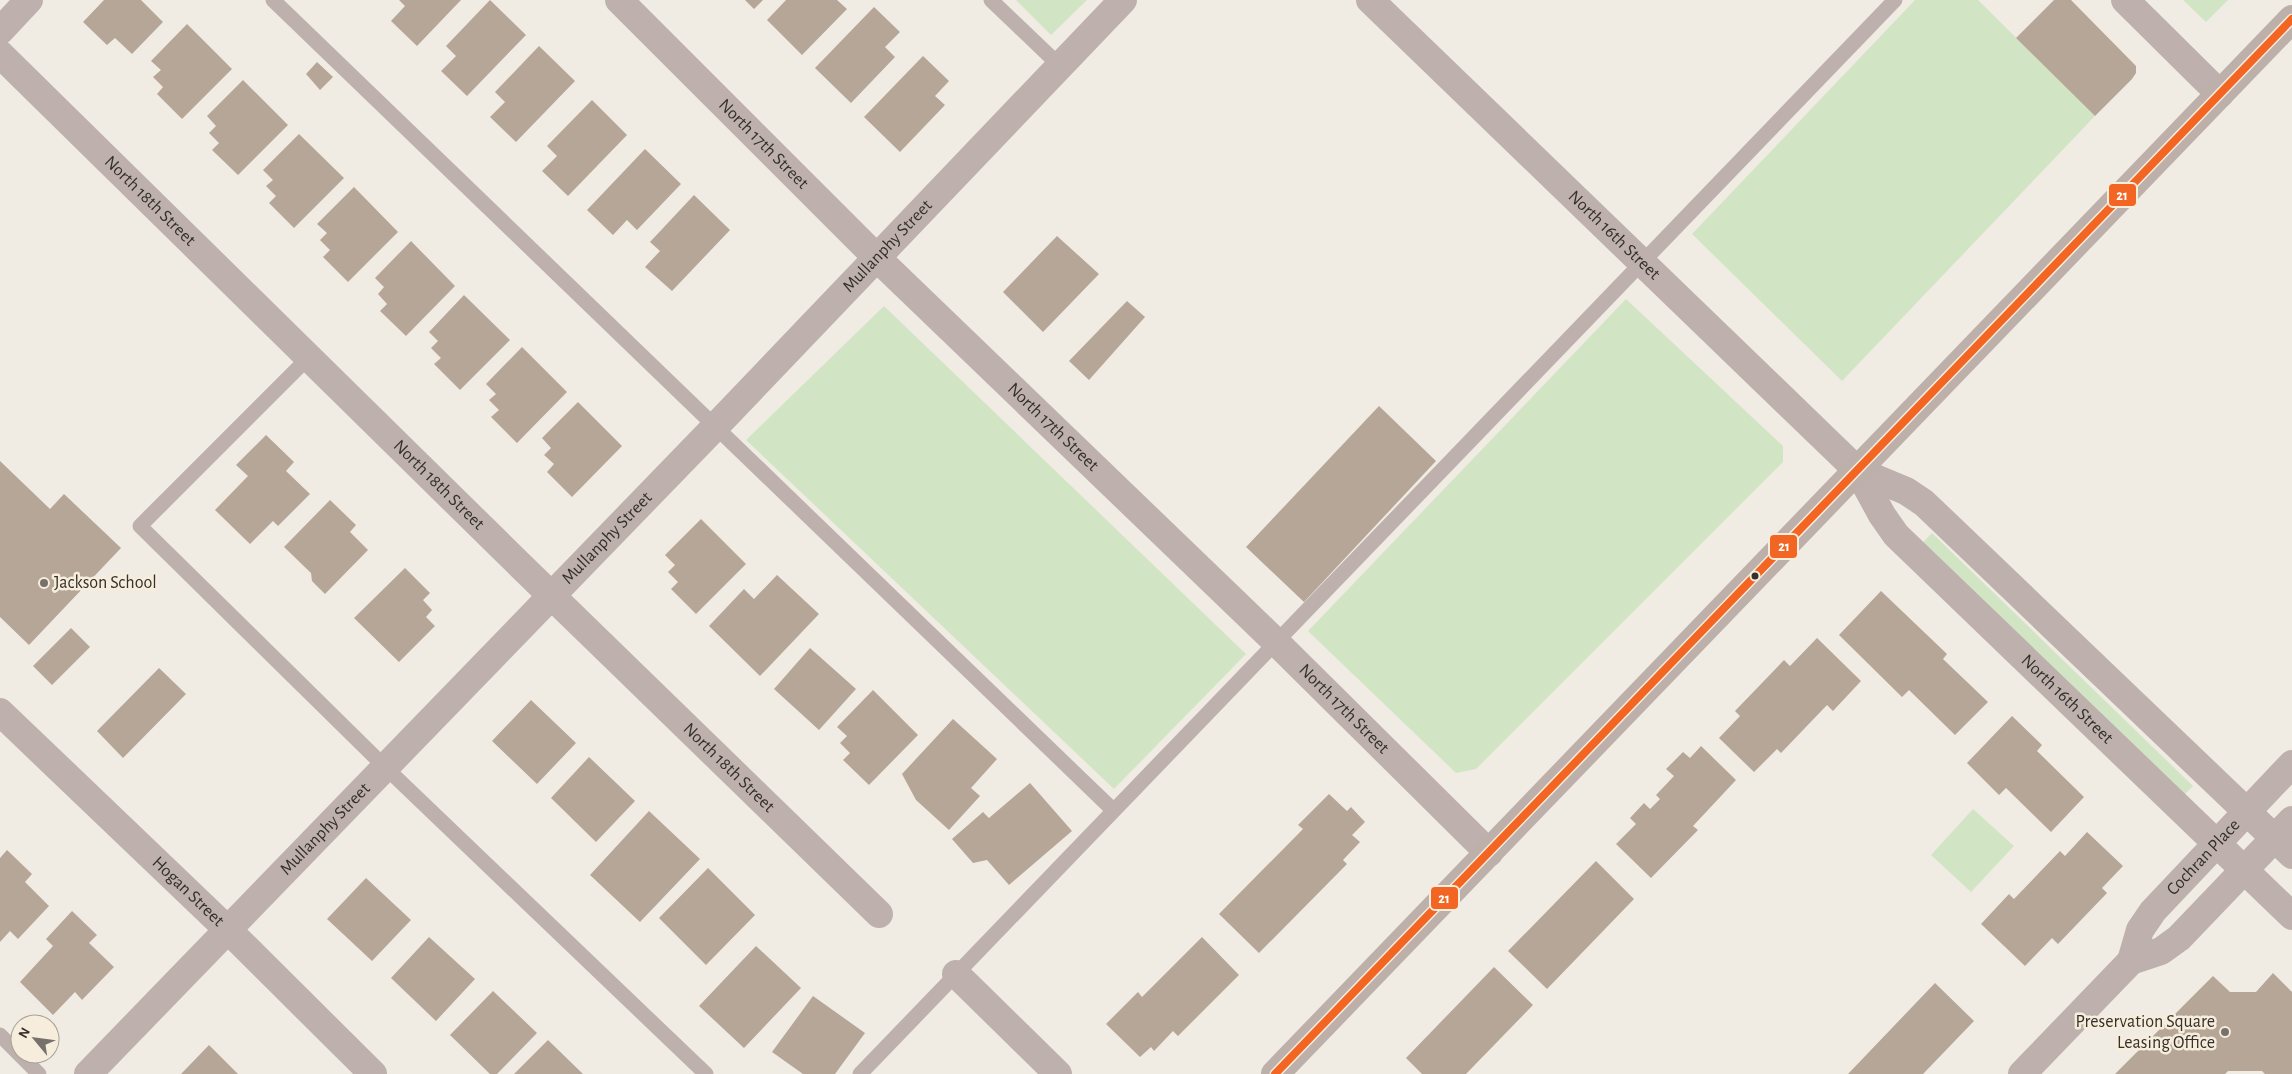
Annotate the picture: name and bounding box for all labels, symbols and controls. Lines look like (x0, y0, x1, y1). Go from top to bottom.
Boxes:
street label: North 17th Street (715, 96, 812, 193)
street label: North 18th Street (101, 153, 199, 250)
line badge: 21 (2108, 183, 2137, 207)
street label: North 16th Street (1565, 187, 1663, 284)
text: 21 (2116, 189, 2128, 203)
street label: Mullanphy Street (840, 196, 936, 296)
street label: North 17th Street (1004, 380, 1102, 475)
street label: North 18th Street (390, 437, 488, 534)
street label: Mullanphy Street (559, 489, 656, 588)
line badge: 21 (1769, 534, 1798, 559)
text: 21 (1778, 540, 1790, 554)
unlabelled marker (1750, 571, 1760, 581)
place label: Jackson School (54, 574, 157, 592)
marker: Jackson School (38, 577, 50, 589)
street label: North 16th Street (2018, 651, 2117, 748)
street label: North 17th Street (1295, 661, 1392, 757)
street label: North 18th Street (679, 720, 778, 816)
street label: Mullanphy Street (277, 779, 374, 879)
street label: Cochran Place (2164, 816, 2244, 899)
street label: Hogan Street (148, 853, 228, 930)
line badge: 21 (1430, 886, 1459, 910)
text: 21 (1438, 892, 1450, 906)
place label: Preservation Square Leasing Office (2075, 1013, 2215, 1052)
north arrow (10, 1014, 60, 1064)
text: N (16, 1026, 33, 1041)
marker: Preservation Square Leasing Office (2219, 1026, 2231, 1038)

